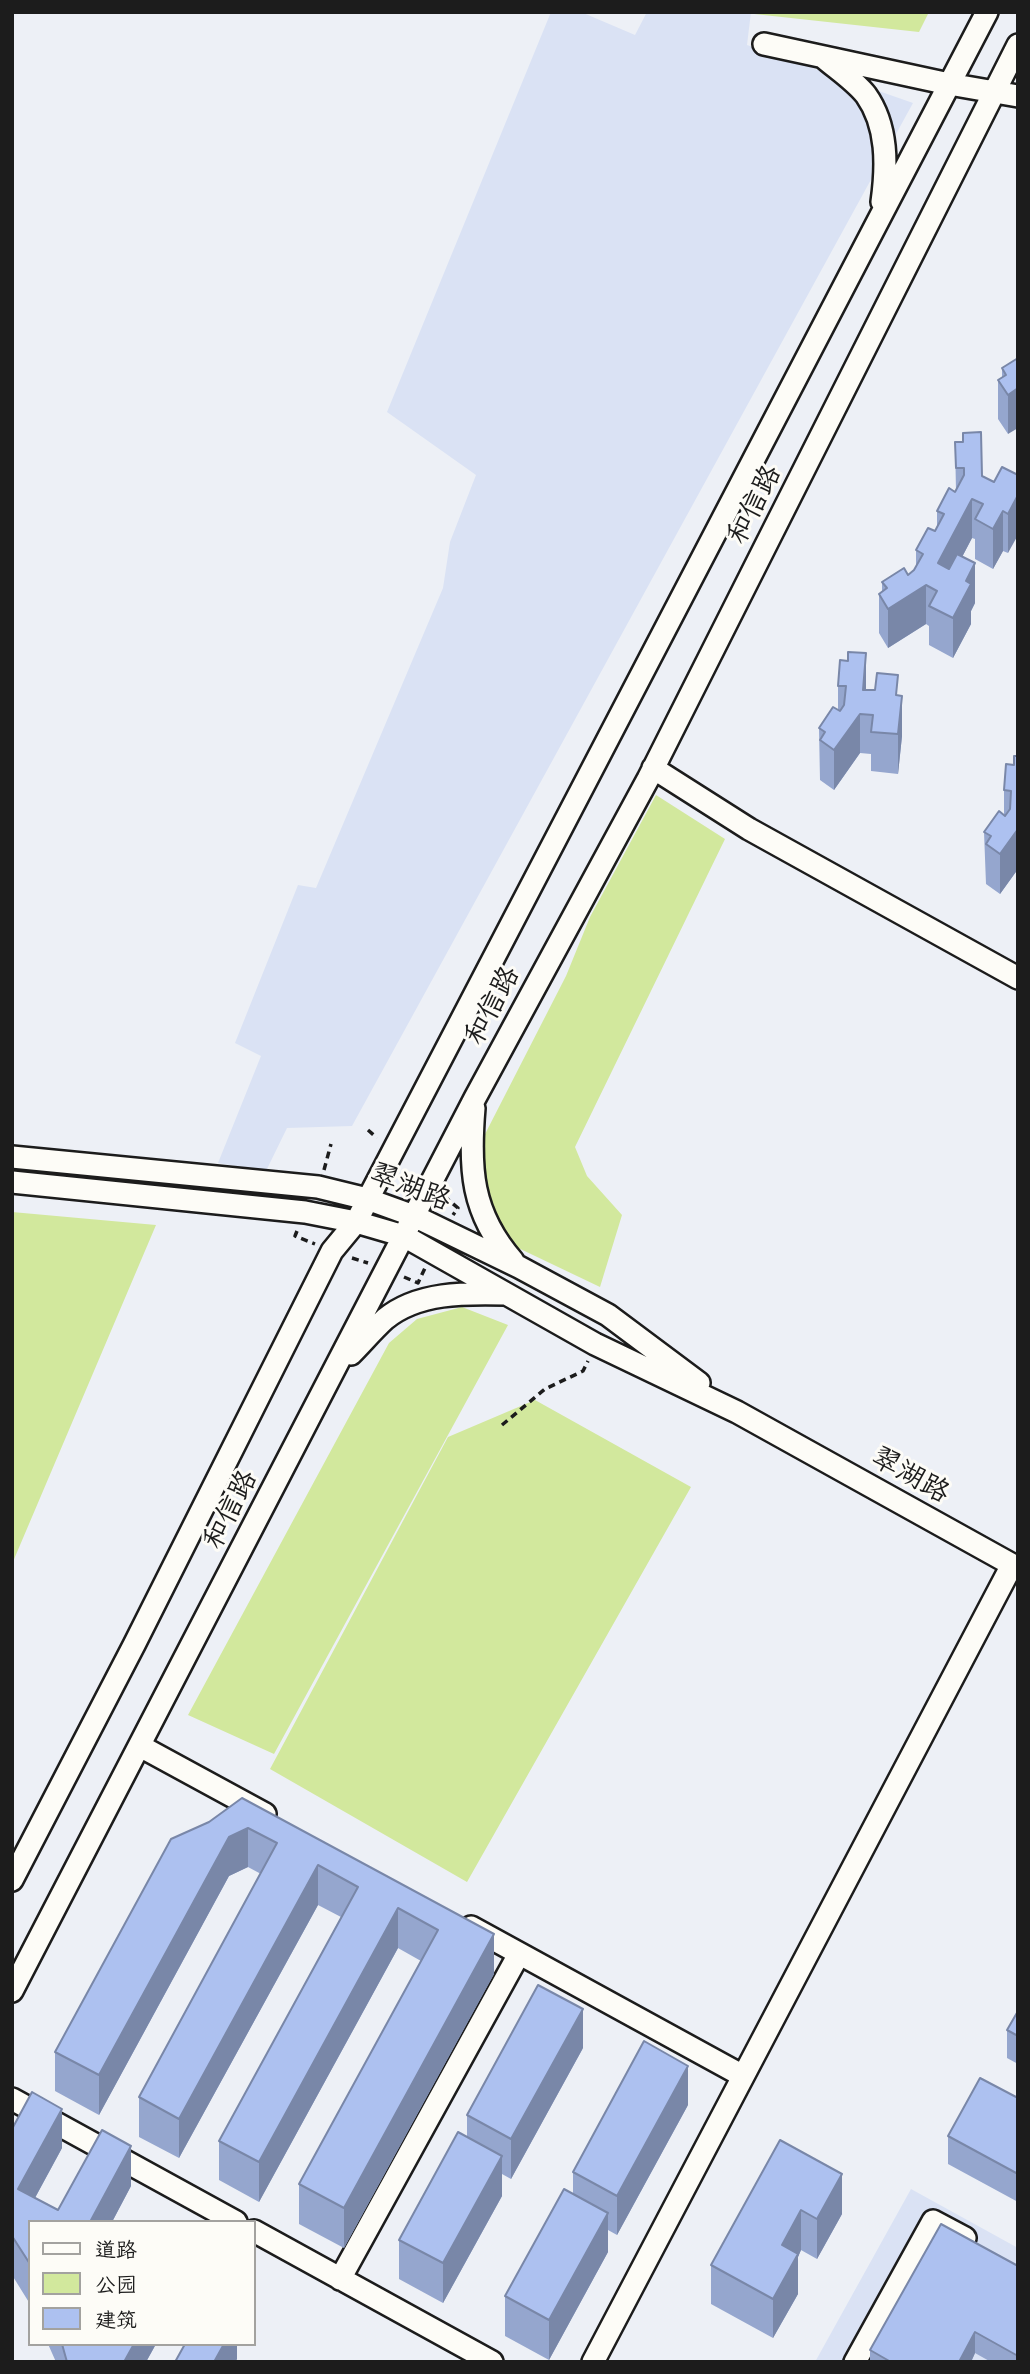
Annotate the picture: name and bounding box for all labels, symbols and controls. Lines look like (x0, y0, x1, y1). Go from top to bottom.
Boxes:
street label: 和信路 (721, 460, 789, 550)
street label: 和信路 (458, 961, 528, 1051)
street label: 翠湖路 (365, 1157, 455, 1219)
street label: 翠湖路 (865, 1441, 955, 1511)
street label: 和信路 (197, 1465, 265, 1555)
legend (28, 2220, 256, 2346)
text: 道路 (95, 2237, 137, 2263)
text: 公园 (95, 2272, 137, 2298)
text: 建筑 (95, 2307, 137, 2333)

